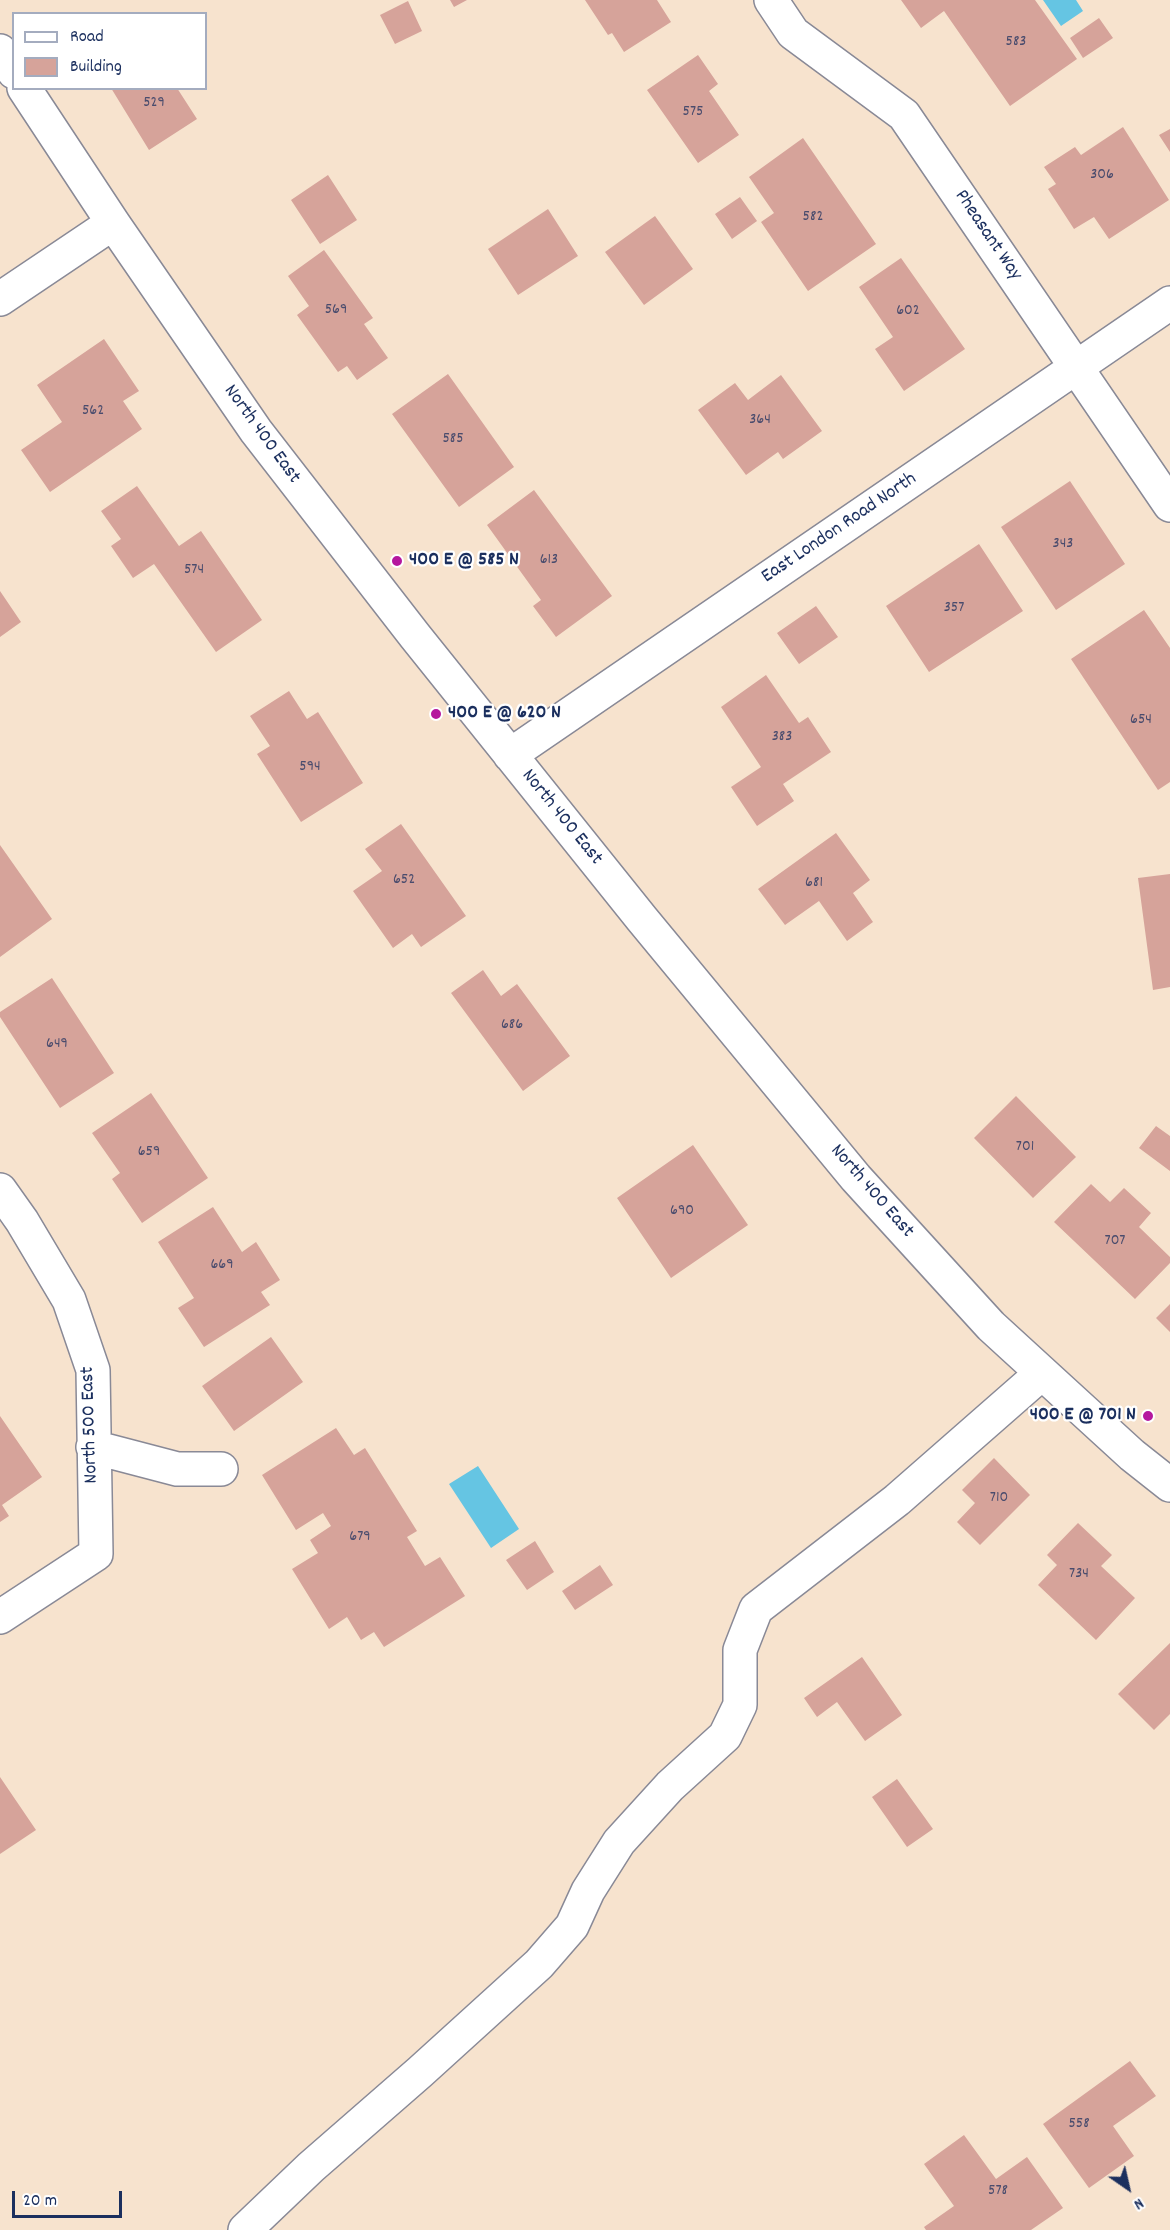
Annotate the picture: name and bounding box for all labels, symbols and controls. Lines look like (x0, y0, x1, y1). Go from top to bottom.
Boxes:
legend (12, 12, 207, 90)
text: Road (70, 25, 104, 50)
house number: 583 (1006, 33, 1026, 53)
text: Building (70, 55, 122, 80)
house number: 529 (143, 94, 165, 114)
house number: 575 (683, 103, 703, 123)
house number: 306 (1090, 166, 1114, 186)
street label: Pheasant Way (948, 186, 1026, 286)
house number: 582 (803, 208, 823, 228)
house number: 569 (325, 301, 347, 321)
house number: 602 (896, 302, 920, 322)
street label: North 400 East (217, 381, 305, 489)
house number: 562 (82, 402, 104, 422)
house number: 364 (749, 411, 771, 431)
house number: 585 (442, 430, 464, 450)
street label: East London Road North (758, 468, 922, 590)
house number: 343 (1053, 535, 1073, 555)
place label: 400 E @ 585 N (409, 549, 519, 573)
house number: 613 (540, 551, 558, 571)
marker: 400 E @ 585 N (390, 554, 404, 568)
house number: 574 (184, 561, 204, 581)
house number: 357 (944, 599, 964, 619)
place label: 400 E @ 620 N (448, 702, 561, 726)
marker: 400 E @ 620 N (429, 707, 443, 721)
house number: 654 (1130, 711, 1152, 731)
house number: 383 (772, 728, 792, 748)
house number: 594 (299, 758, 321, 778)
street label: North 400 East (515, 765, 607, 871)
house number: 652 (393, 871, 415, 891)
house number: 681 (805, 874, 823, 894)
house number: 686 (501, 1016, 523, 1036)
house number: 649 (46, 1035, 68, 1055)
house number: 701 (1016, 1138, 1034, 1158)
street label: North 400 East (824, 1140, 918, 1244)
house number: 659 (138, 1143, 160, 1163)
house number: 690 (670, 1202, 694, 1222)
house number: 707 (1105, 1232, 1125, 1252)
house number: 669 (210, 1256, 234, 1276)
street label: North 500 East (77, 1366, 105, 1484)
place label: 400 E @ 701 N (1030, 1404, 1136, 1428)
marker: 400 E @ 701 N (1141, 1409, 1155, 1423)
house number: 710 (990, 1489, 1008, 1509)
house number: 679 (349, 1528, 371, 1548)
house number: 734 (1069, 1565, 1089, 1585)
house number: 558 (1068, 2115, 1090, 2135)
north arrow (1098, 2158, 1158, 2218)
scale bar (15, 2179, 124, 2217)
house number: 578 (988, 2182, 1008, 2202)
text: 20 m (23, 2189, 57, 2214)
text: N (1129, 2192, 1148, 2215)

